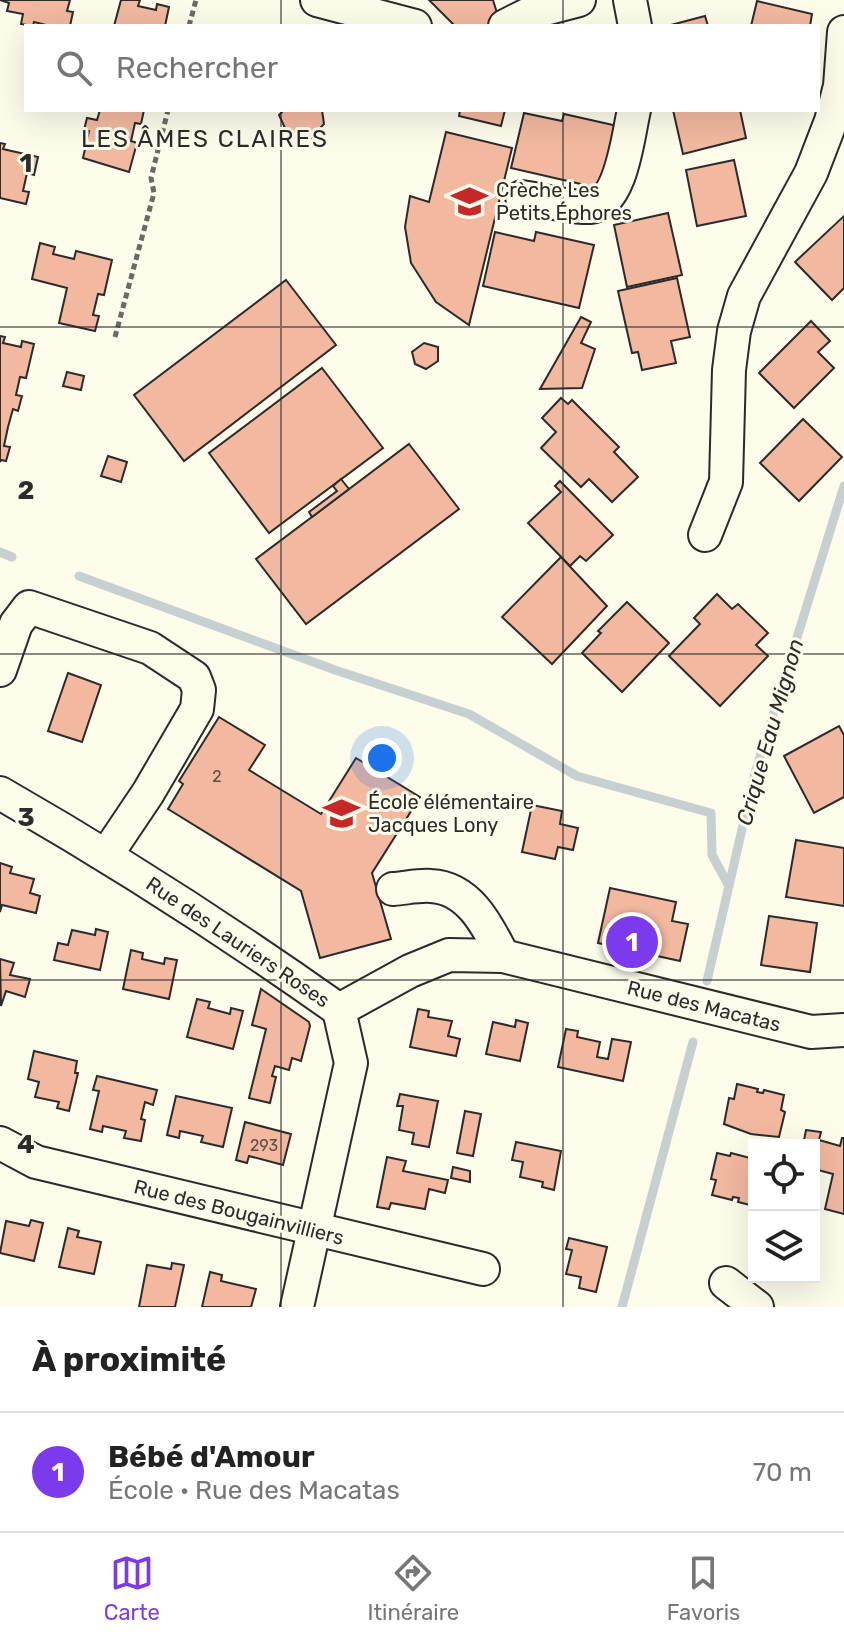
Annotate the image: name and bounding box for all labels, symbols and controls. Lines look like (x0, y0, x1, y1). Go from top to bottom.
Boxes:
search box (24, 24, 820, 112)
icon: search (52, 46, 96, 90)
text: Rechercher (116, 50, 278, 86)
district label: LES ÂMES CLAIRES (81, 125, 329, 153)
text: 1 (20, 148, 32, 179)
place label: Crèche Les Petits Éphores (496, 178, 632, 225)
school or university icon: Crèche Les Petits Éphores (451, 182, 489, 220)
text: 2 (18, 475, 34, 506)
water label: Crique Eau Mignon (730, 636, 810, 828)
your location (362, 738, 402, 778)
house number: 2 (212, 767, 222, 786)
place label: École élémentaire Jacques Lony (368, 790, 534, 837)
school or university icon: École élémentaire Jacques Lony (323, 794, 361, 832)
text: 3 (17, 802, 35, 833)
street label: Rue des Lauriers Roses (142, 872, 334, 1012)
pin: 1 (606, 912, 658, 972)
street label: Rue des Macatas (625, 975, 783, 1037)
text: 4 (17, 1129, 35, 1160)
house number: 293 (250, 1136, 278, 1155)
map controls (748, 1139, 820, 1283)
button: locate (748, 1139, 820, 1211)
street label: Rue des Bougainvilliers (132, 1174, 346, 1250)
button: layers (748, 1211, 820, 1283)
text: À proximité (32, 1339, 226, 1380)
text: Bébé d'Amour (108, 1439, 315, 1475)
text: 1 (52, 1457, 64, 1488)
text: 70 m (753, 1457, 812, 1488)
text: École · Rue des Macatas (108, 1475, 400, 1506)
tab: Carte (104, 1551, 160, 1626)
tab: Itinéraire (367, 1551, 459, 1626)
tab: Favoris (667, 1551, 740, 1626)

